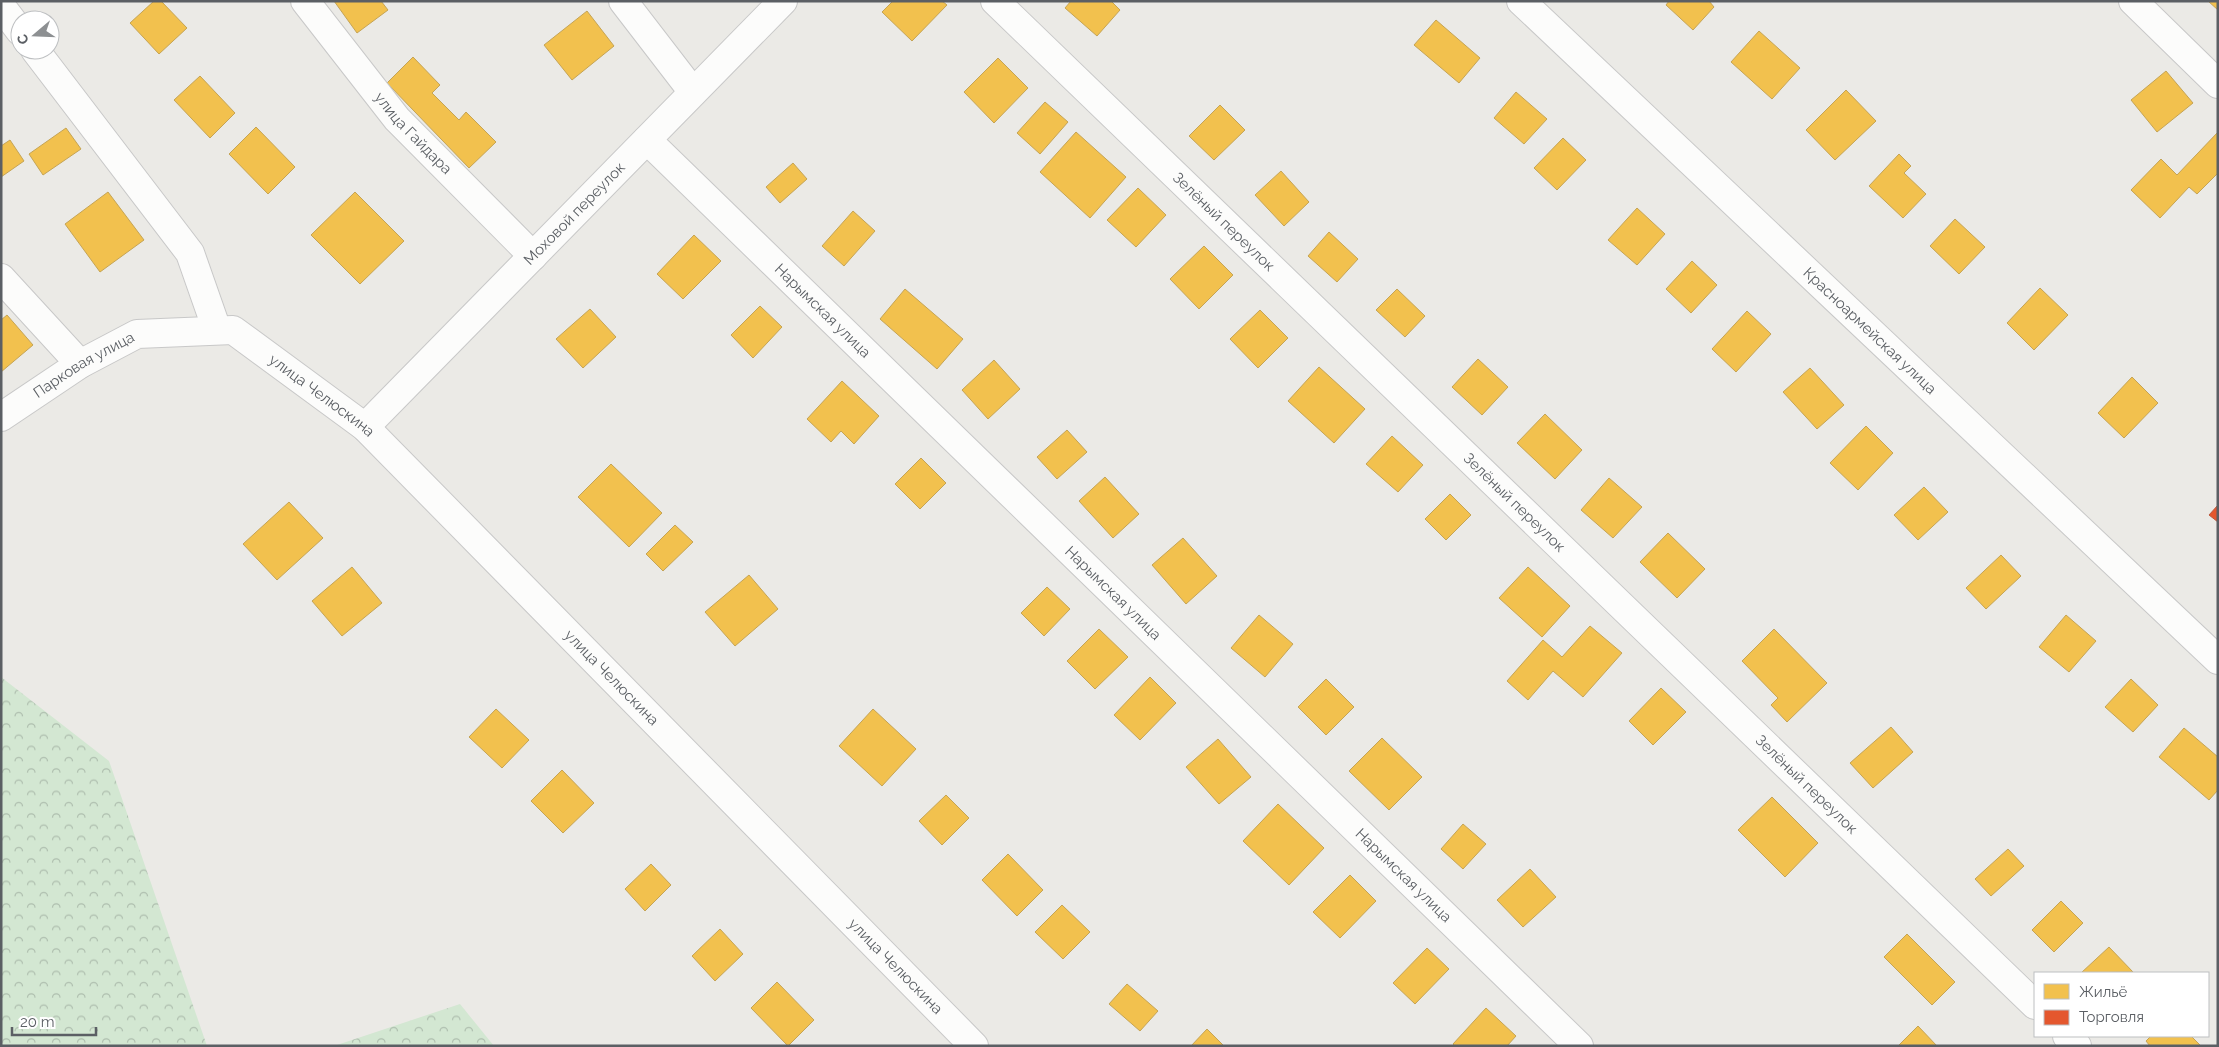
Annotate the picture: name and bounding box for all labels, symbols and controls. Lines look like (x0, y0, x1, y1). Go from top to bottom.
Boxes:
north arrow (10, 10, 60, 60)
text: С (13, 32, 32, 46)
street label: улица Гайдара (371, 89, 456, 178)
street label: Моховой переулок (520, 158, 629, 269)
street label: Зелёный переулок (1169, 169, 1279, 275)
street label: Нарымская улица (771, 260, 874, 362)
street label: Красноармейская улица (1799, 264, 1940, 398)
street label: Парковая улица (30, 328, 137, 402)
street label: улица Челюскина (265, 351, 378, 440)
street label: Зелёный переулок (1460, 449, 1569, 556)
street label: Нарымская улица (1061, 542, 1165, 644)
street label: улица Челюскина (561, 626, 662, 729)
street label: Зелёный переулок (1752, 731, 1861, 838)
street label: Нарымская улица (1352, 825, 1455, 926)
street label: улица Челюскина (845, 915, 947, 1018)
legend (2034, 972, 2209, 1037)
text: Жильё (2079, 983, 2128, 1001)
scale bar (12, 1004, 96, 1036)
text: Торговля (2079, 1008, 2144, 1026)
text: 20 m (20, 1013, 55, 1031)

